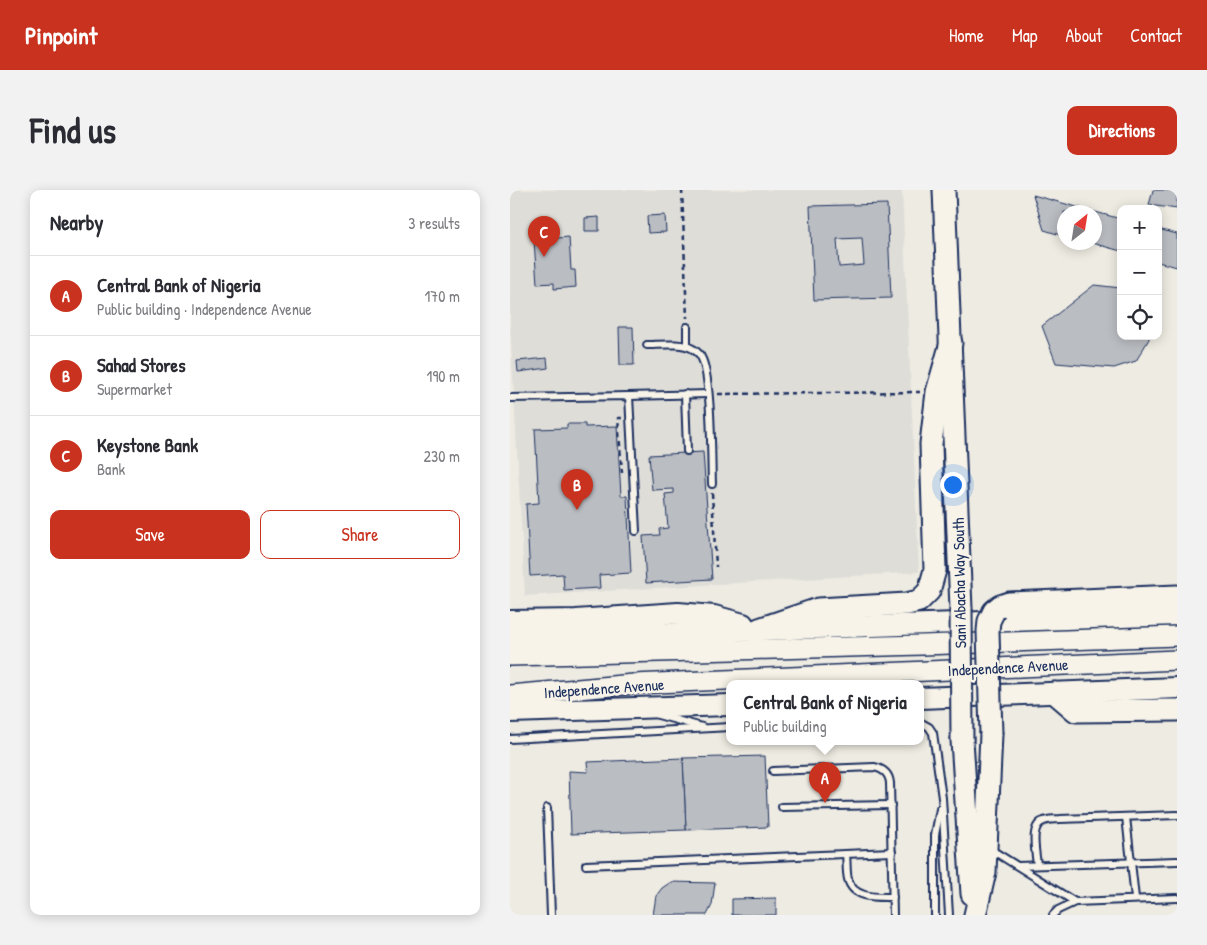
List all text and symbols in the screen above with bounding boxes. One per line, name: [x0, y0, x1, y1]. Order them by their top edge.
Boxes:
text: Pinpoint: [25, 19, 97, 51]
text: Home: [949, 23, 984, 48]
text: Map: [1012, 23, 1037, 48]
text: About: [1065, 23, 1102, 48]
text: Contact: [1130, 23, 1182, 48]
button: Directions: [1067, 106, 1177, 155]
text: Find us: [30, 107, 116, 154]
north arrow: [1057, 205, 1102, 250]
map controls: [1117, 205, 1162, 340]
button: +: [1117, 205, 1162, 250]
text: Nearby: [50, 208, 103, 237]
text: 3 results: [408, 212, 460, 234]
pin: C: [528, 216, 560, 257]
button: −: [1117, 250, 1162, 295]
text: Central Bank of Nigeria: [97, 272, 260, 298]
text: A: [62, 285, 70, 307]
text: 170 m: [425, 285, 460, 307]
button: locate: [1117, 295, 1162, 340]
text: Public building · Independence Avenue: [97, 298, 312, 320]
text: Sahad Stores: [97, 352, 185, 378]
text: B: [62, 365, 70, 387]
text: 190 m: [427, 365, 460, 387]
text: Supermarket: [97, 378, 172, 400]
text: Keystone Bank: [97, 432, 198, 458]
text: C: [62, 445, 70, 467]
text: 230 m: [424, 445, 460, 467]
text: Bank: [97, 458, 125, 480]
pin: B: [561, 469, 593, 510]
your location: [940, 472, 966, 498]
button: Save: [50, 510, 250, 559]
button: Share: [260, 510, 460, 559]
street label: Sani Abacha Way South: [947, 517, 971, 649]
street label: Independence Avenue: [947, 653, 1069, 681]
street label: Independence Avenue: [543, 673, 666, 703]
popup: [726, 680, 924, 745]
text: Central Bank of Nigeria: [743, 689, 907, 715]
text: Public building: [743, 715, 827, 737]
pin: A: [809, 762, 841, 803]

